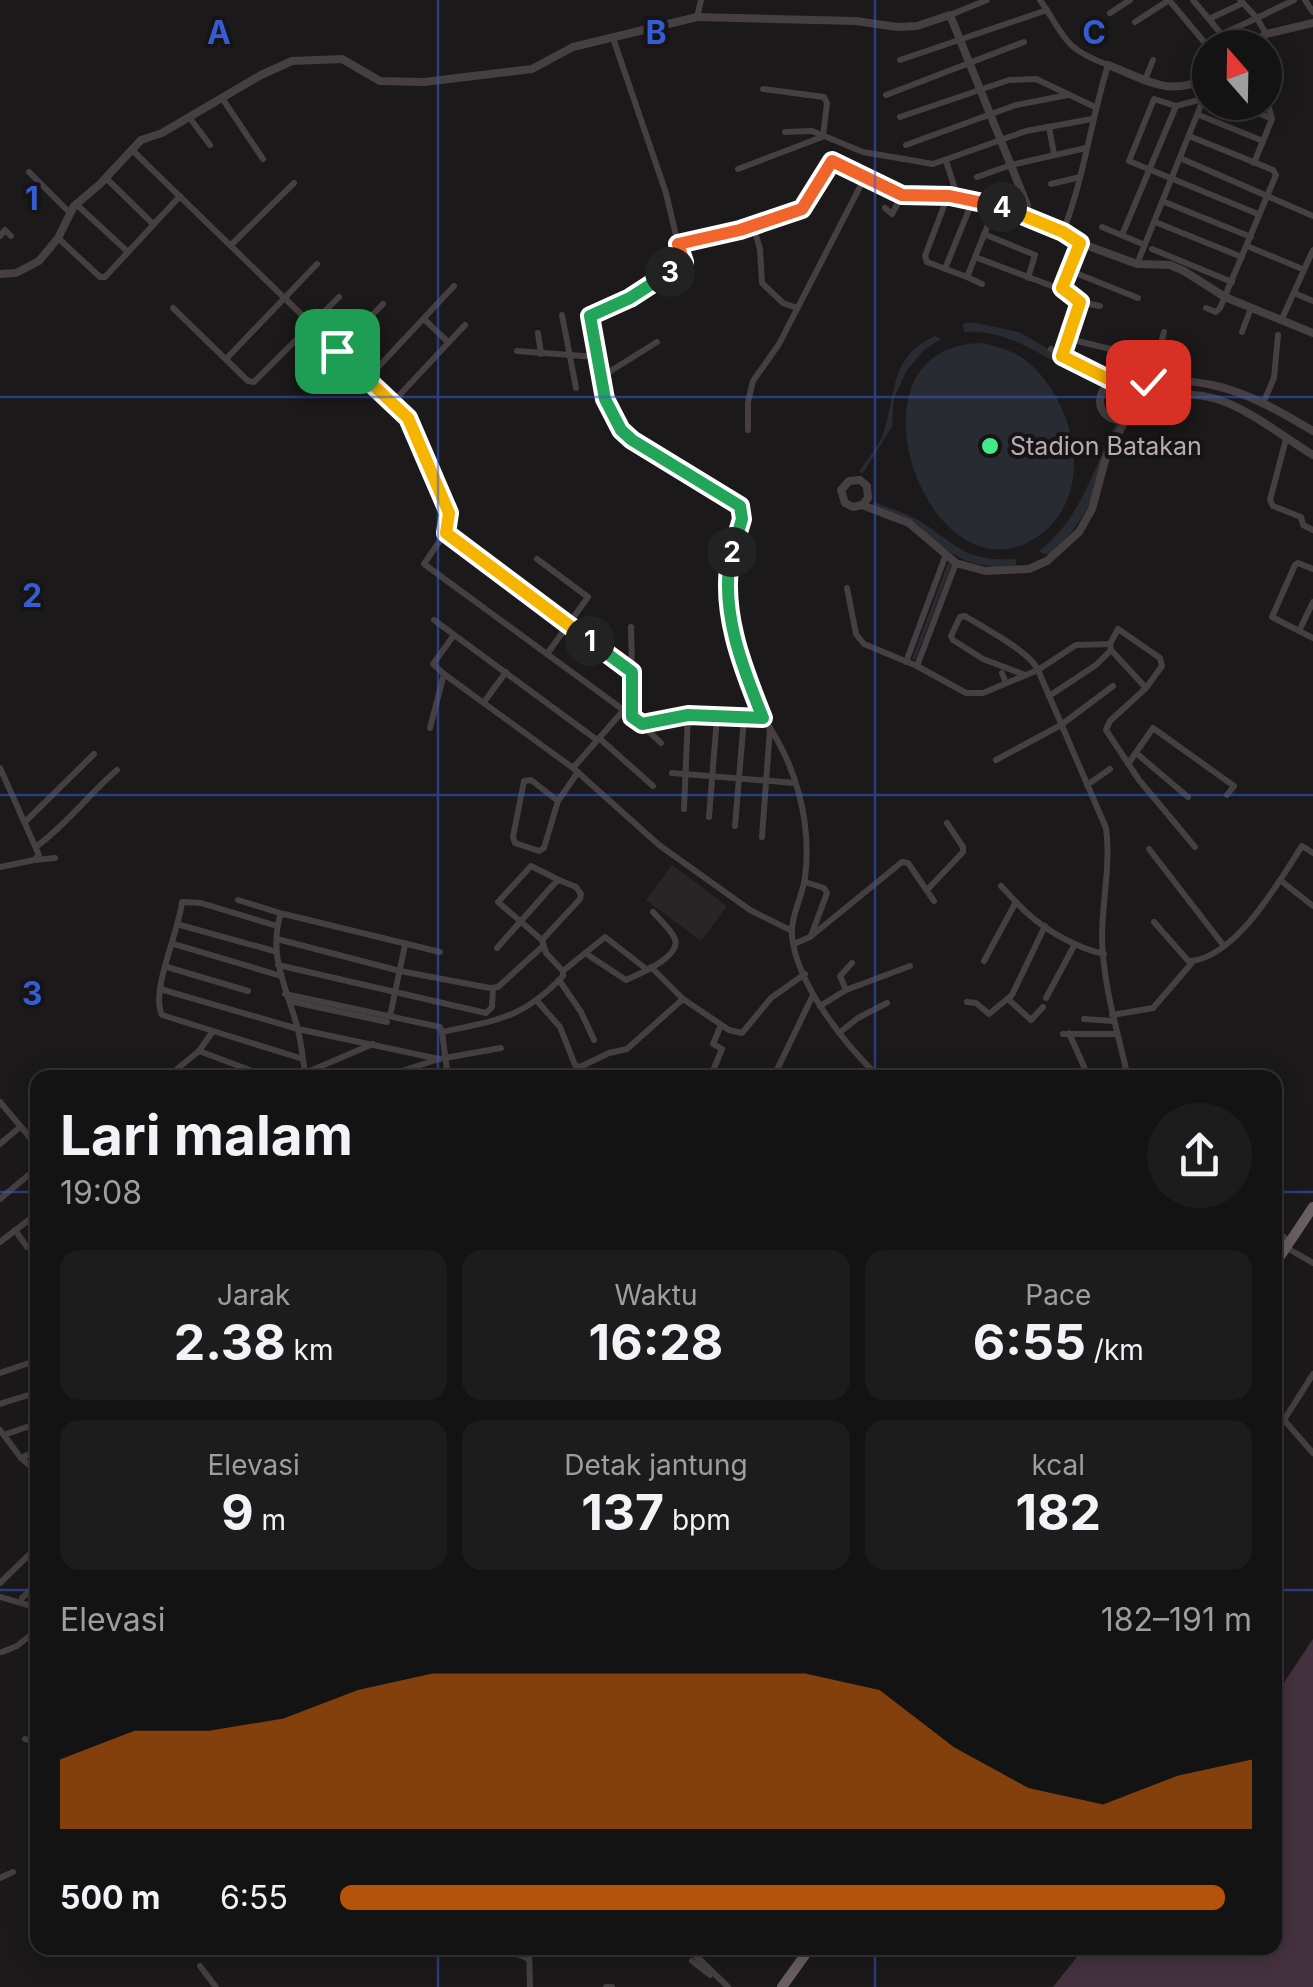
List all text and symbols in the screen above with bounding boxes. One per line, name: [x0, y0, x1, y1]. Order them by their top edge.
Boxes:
text: A: [207, 13, 231, 52]
text: B: [645, 13, 667, 52]
text: C: [1082, 13, 1106, 52]
north arrow: [1192, 30, 1282, 120]
map controls: [1192, 30, 1282, 120]
text: 1: [25, 179, 39, 218]
pin: 4: [977, 182, 1027, 232]
text: 4: [993, 190, 1011, 224]
pin: 3: [645, 247, 695, 297]
text: 3: [661, 255, 679, 289]
pin: [295, 309, 380, 394]
icon: arrive: [310, 324, 365, 379]
pin: [1106, 340, 1191, 425]
icon: check: [1121, 355, 1176, 410]
place label: Stadion Batakan: [1010, 431, 1202, 461]
marker: Stadion Batakan: [979, 435, 1001, 457]
pin: 2: [707, 527, 757, 577]
text: 2: [723, 535, 741, 569]
text: 2: [22, 576, 42, 615]
pin: 1: [565, 616, 615, 666]
text: 1: [584, 624, 596, 658]
text: 3: [22, 974, 42, 1013]
text: Lari malam: [60, 1102, 353, 1168]
button: share: [1147, 1103, 1252, 1208]
text: 19:08: [60, 1173, 142, 1212]
text: Jarak: [217, 1278, 290, 1312]
text: Waktu: [615, 1278, 697, 1312]
text: Pace: [1025, 1278, 1091, 1312]
text: 2.38: [174, 1312, 286, 1372]
text: 16:28: [589, 1312, 723, 1372]
text: 6:55: [973, 1312, 1086, 1372]
text: km: [286, 1333, 333, 1367]
text: /km: [1086, 1333, 1144, 1367]
text: Elevasi: [208, 1448, 300, 1482]
text: Detak jantung: [564, 1448, 748, 1482]
text: kcal: [1032, 1448, 1085, 1482]
text: 9: [221, 1482, 254, 1542]
text: 137: [581, 1482, 664, 1542]
text: 182: [1016, 1482, 1101, 1542]
text: m: [254, 1503, 286, 1537]
text: bpm: [664, 1503, 731, 1537]
text: Elevasi: [60, 1600, 165, 1639]
text: 182–191 m: [1101, 1600, 1252, 1639]
text: 500 m: [60, 1878, 160, 1917]
text: 6:55: [220, 1878, 288, 1917]

